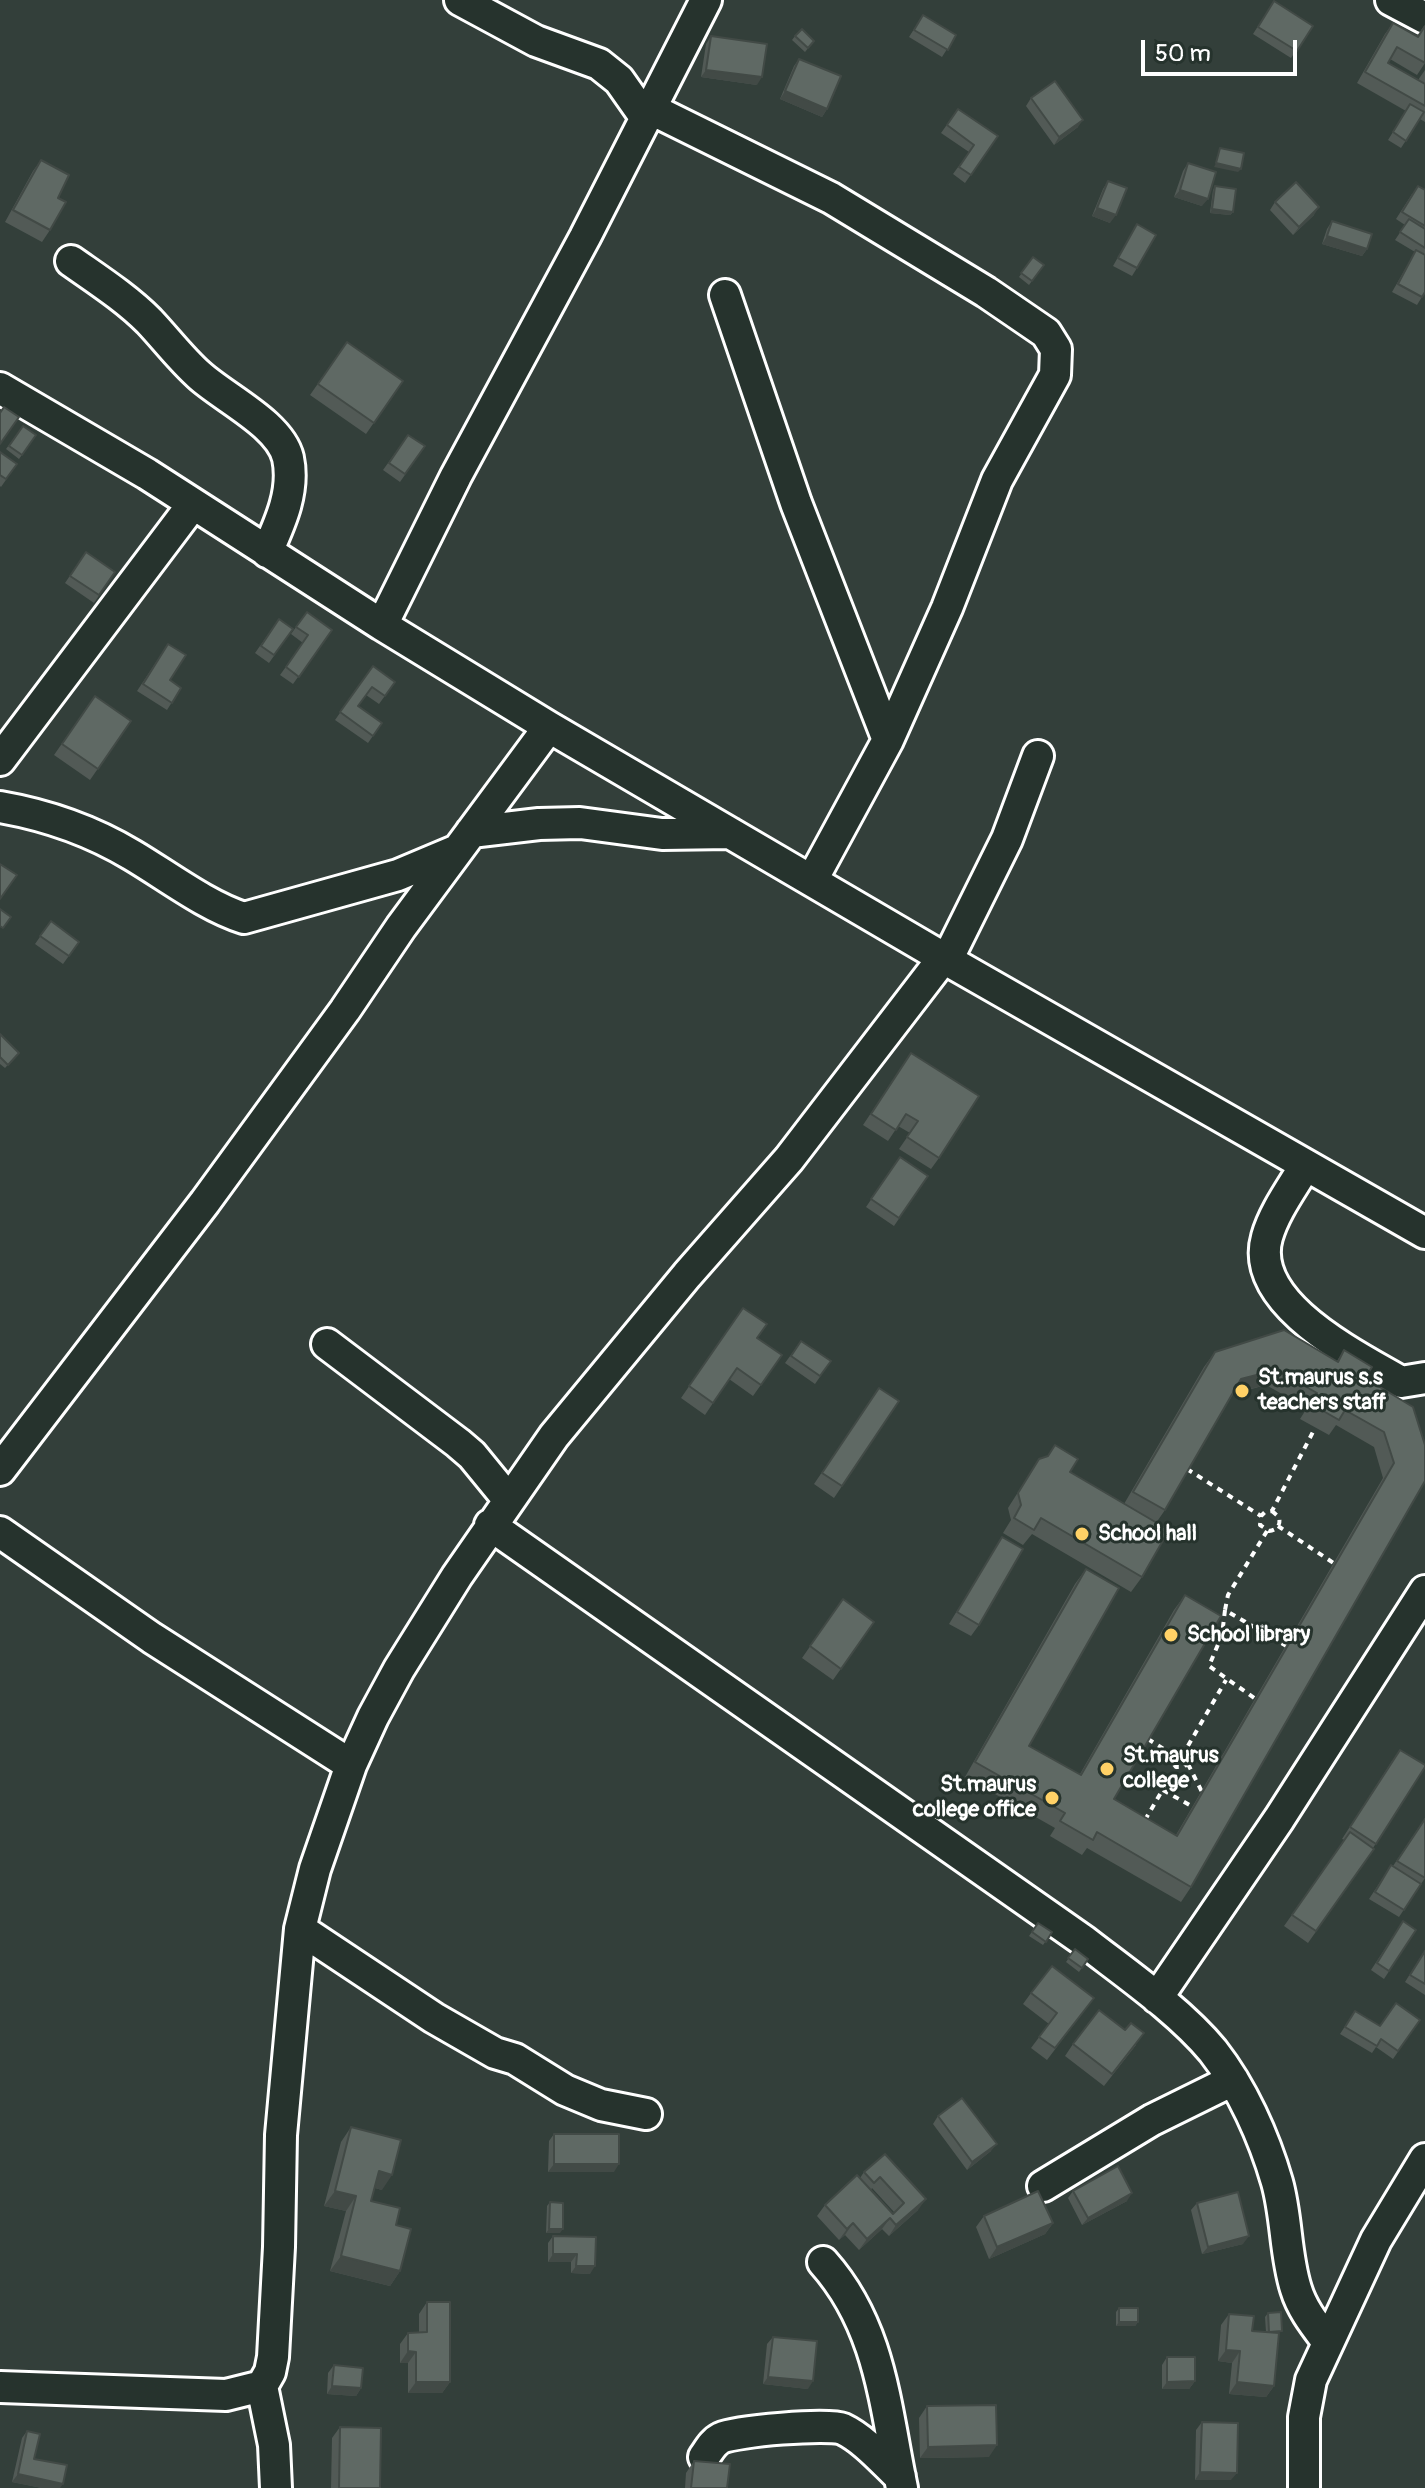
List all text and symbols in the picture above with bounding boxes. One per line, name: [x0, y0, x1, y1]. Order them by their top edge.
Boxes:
scale bar: [1145, 24, 1301, 74]
text: 50 m: [1155, 39, 1211, 68]
place label: St.maurus s.s teachers staff: [1258, 1365, 1386, 1416]
marker: St.maurus s.s teachers staff: [1233, 1382, 1251, 1400]
place label: School hall: [1098, 1521, 1197, 1547]
marker: School hall: [1073, 1525, 1091, 1543]
place label: School library: [1187, 1622, 1310, 1648]
marker: School library: [1162, 1626, 1180, 1644]
place label: St.maurus college: [1123, 1743, 1219, 1794]
marker: St.maurus college: [1098, 1760, 1116, 1778]
place label: St.maurus college office: [913, 1772, 1036, 1824]
marker: St.maurus college office: [1043, 1789, 1061, 1807]

